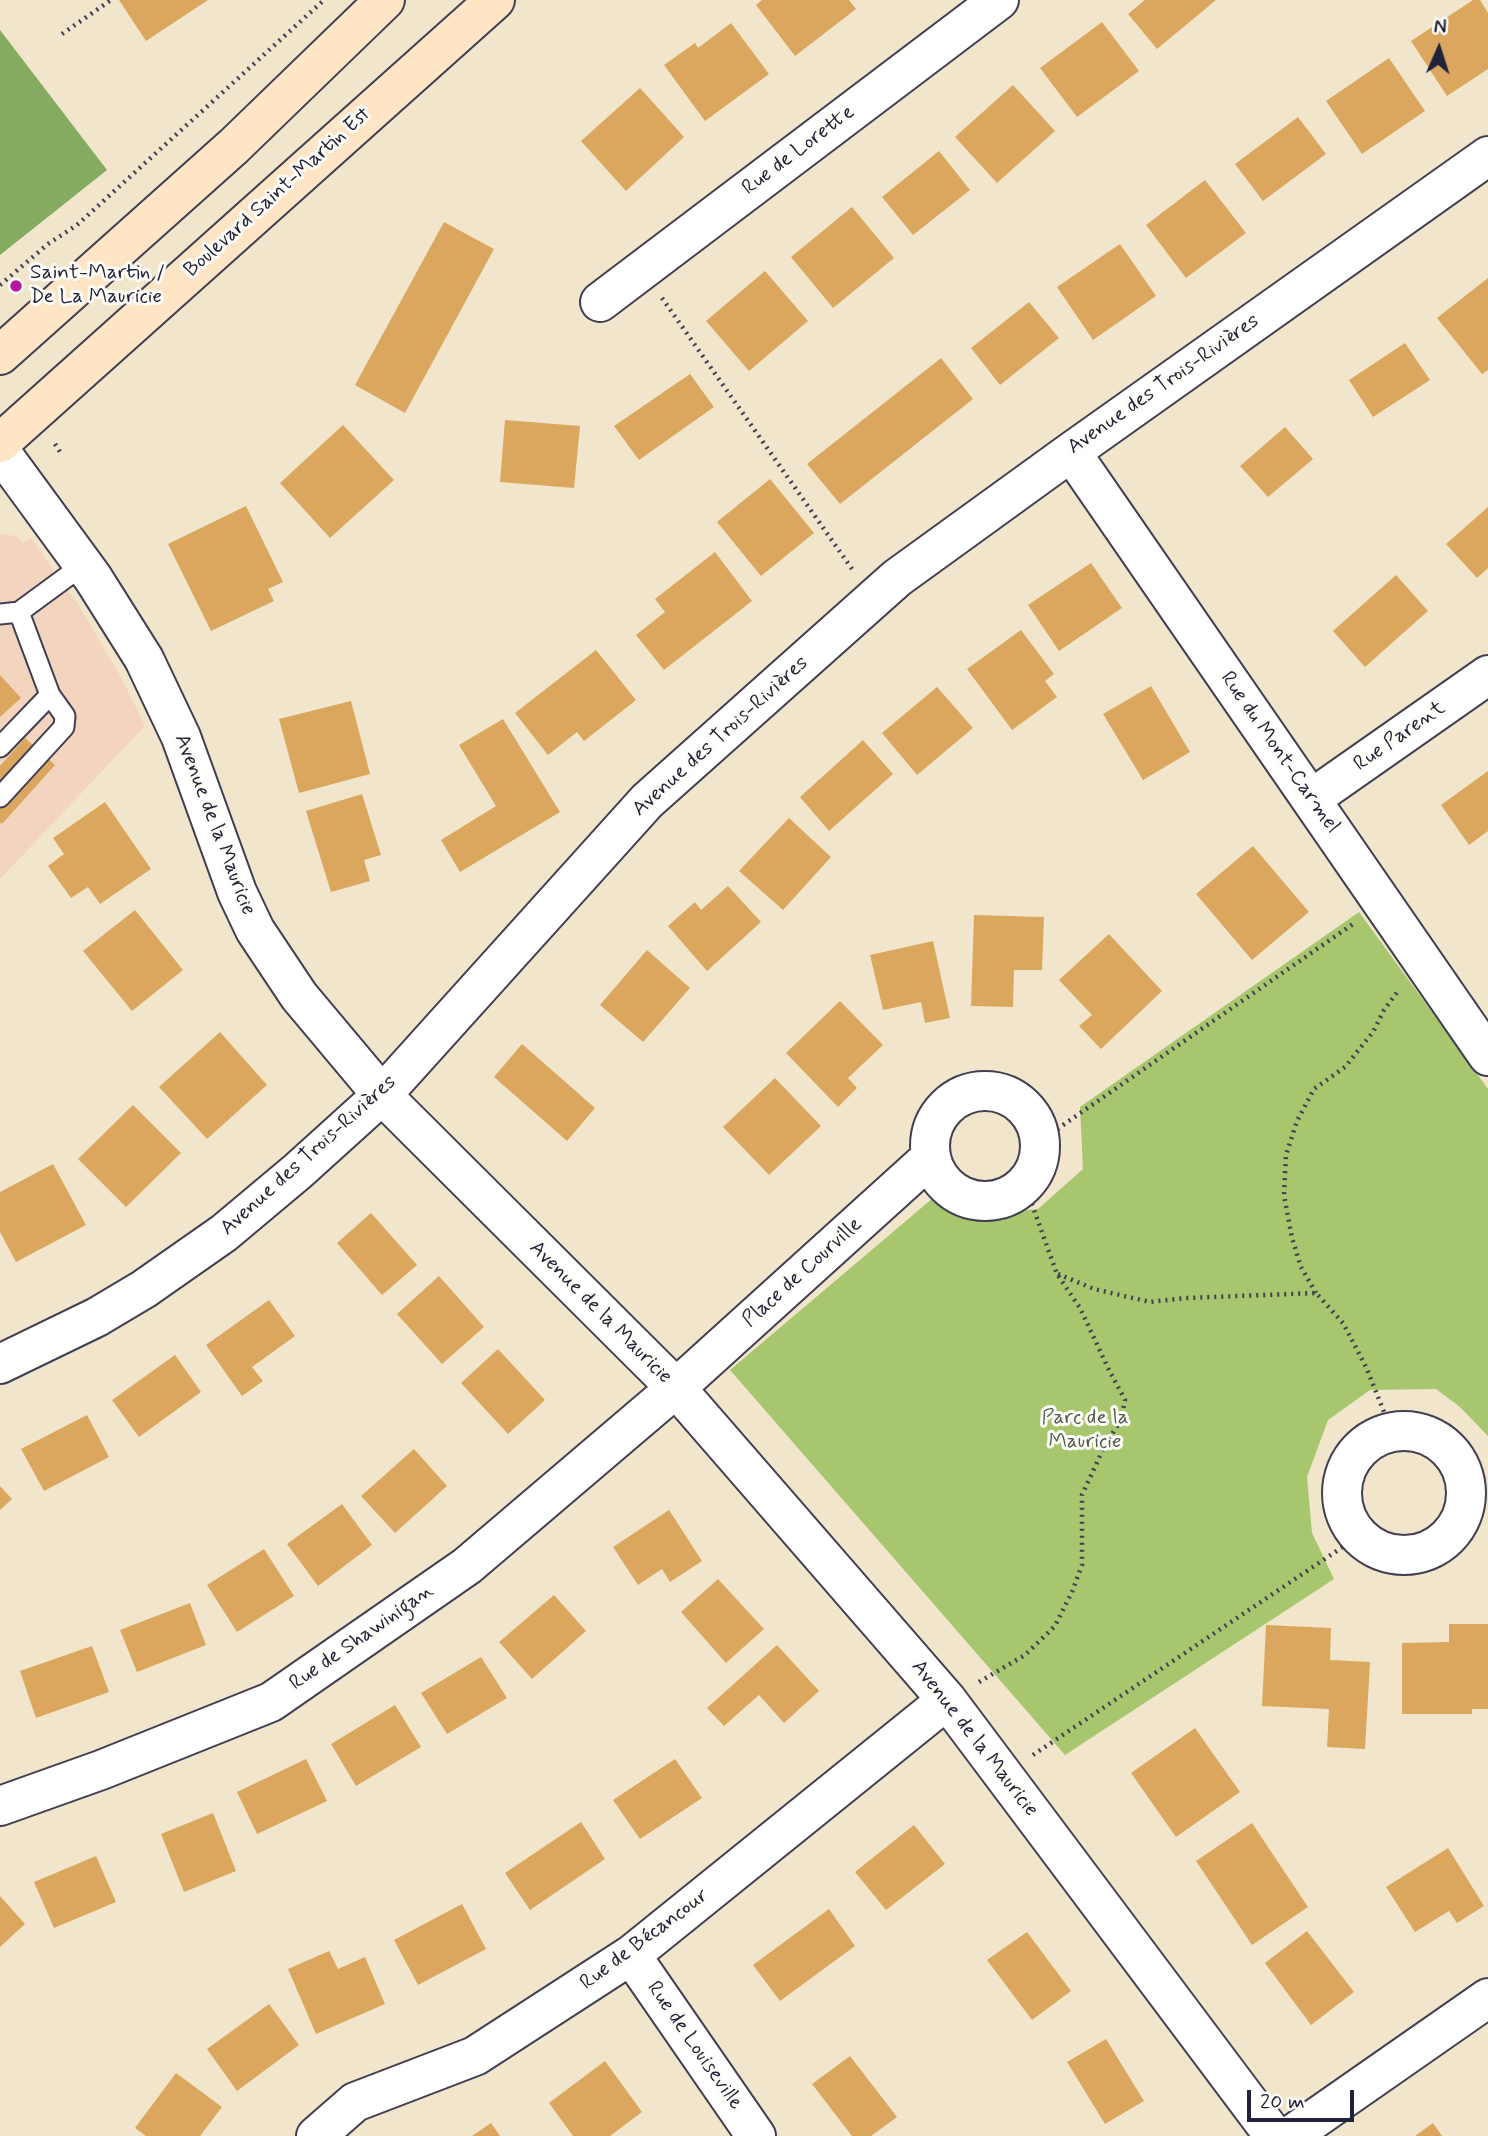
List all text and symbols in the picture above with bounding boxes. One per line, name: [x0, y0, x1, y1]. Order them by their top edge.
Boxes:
north arrow: [1404, 14, 1474, 84]
text: N: [1433, 15, 1447, 40]
street label: Rue de Lorette: [738, 100, 860, 202]
street label: Boulevard Saint-Martin Est: [180, 103, 376, 283]
place label: Saint-Martin / De La Mauricie: [30, 261, 165, 311]
marker: Saint-Martin / De La Mauricie: [8, 278, 24, 294]
street label: Avenue des Trois-Rivières: [1063, 309, 1265, 461]
street label: Avenue des Trois-Rivières: [628, 651, 814, 823]
street label: Rue du Mont-Carmel: [1214, 667, 1344, 839]
street label: Rue Parent: [1349, 696, 1451, 778]
street label: Avenue de la Mauricie: [168, 731, 260, 919]
street label: Avenue des Trois-Rivières: [216, 1070, 402, 1242]
street label: Place de Courville: [738, 1213, 868, 1333]
street label: Avenue de la Mauricie: [523, 1236, 677, 1390]
park label: Parc de la Mauricie: [1042, 1406, 1128, 1456]
street label: Rue de Shawinigan: [285, 1579, 439, 1697]
street label: Avenue de la Mauricie: [905, 1656, 1043, 1822]
street label: Rue de Bécancour: [576, 1884, 714, 1996]
street label: Rue de Louiseville: [640, 1977, 748, 2115]
scale bar: [1250, 2076, 1357, 2120]
text: 20 m: [1260, 2088, 1305, 2116]

